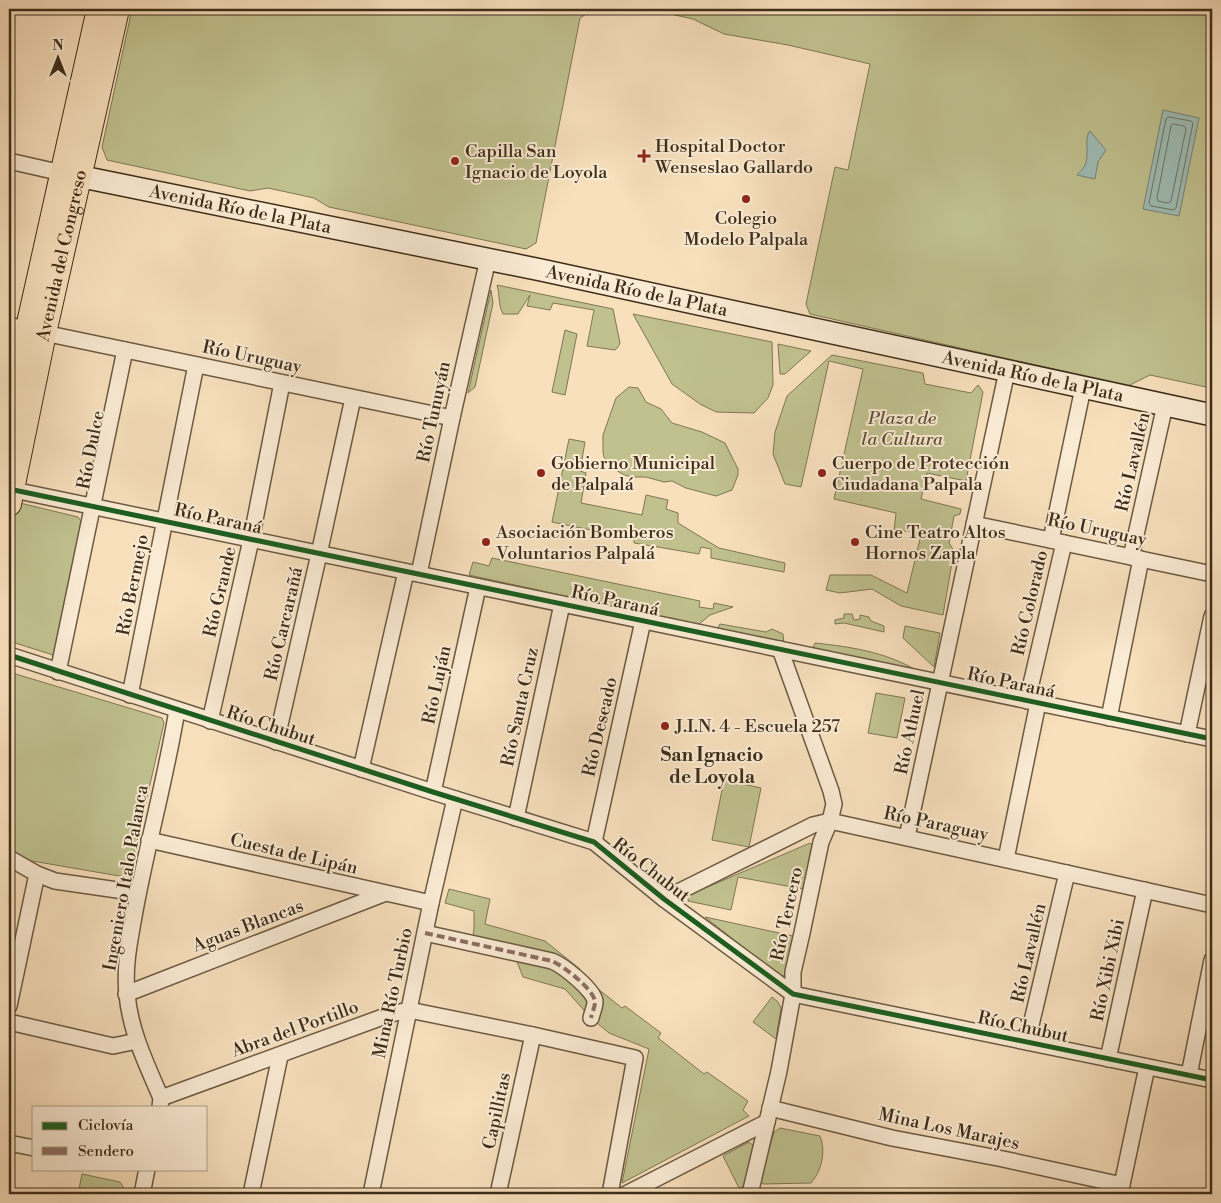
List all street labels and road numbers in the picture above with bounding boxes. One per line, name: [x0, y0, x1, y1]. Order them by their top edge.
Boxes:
street label: Avenida del Congreso: [31, 168, 92, 344]
street label: Avenida Río de la Plata: [146, 179, 334, 239]
street label: Avenida Río de la Plata: [543, 260, 731, 322]
street label: Río Uruguay: [200, 335, 304, 379]
street label: Avenida Río de la Plata: [939, 345, 1127, 407]
street label: Río Tunuyán: [412, 359, 456, 465]
street label: Río Dulce: [72, 409, 110, 491]
street label: Río Lavallén: [1110, 410, 1156, 514]
street label: Río Paraná: [172, 498, 265, 540]
street label: Río Uruguay: [1045, 508, 1149, 552]
street label: Río Bermejo: [112, 532, 154, 638]
street label: Río Grande: [198, 544, 242, 640]
street label: Río Colorado: [1007, 548, 1053, 658]
street label: Río Carcarañá: [260, 564, 308, 683]
street label: Río Paraná: [569, 580, 662, 622]
street label: Río Luján: [417, 643, 457, 727]
street label: Río Santa Cruz: [496, 645, 544, 769]
street label: Río Paraná: [965, 662, 1058, 704]
street label: Río Deseado: [577, 675, 623, 779]
street label: Río Athuel: [890, 687, 930, 777]
street label: Río Chubut: [223, 701, 319, 751]
street label: Ingeniero Italo Palanca: [98, 782, 154, 973]
street label: Río Paraguay: [881, 802, 991, 846]
street label: Cuesta de Lipán: [228, 828, 360, 880]
street label: Río Chubut: [607, 832, 695, 908]
street label: Río Tercero: [766, 865, 808, 963]
street label: Aguas Blancas: [188, 894, 307, 958]
street label: Río Lavallén: [1006, 901, 1052, 1005]
street label: Río Xibi Xibi: [1086, 916, 1130, 1023]
street label: Mina Río Turbio: [368, 926, 418, 1060]
street label: Abra del Portillo: [227, 995, 362, 1063]
street label: Río Chubut: [975, 1006, 1071, 1048]
street label: Capillitas: [478, 1070, 516, 1151]
street label: Mina Los Marajes: [876, 1103, 1022, 1155]

